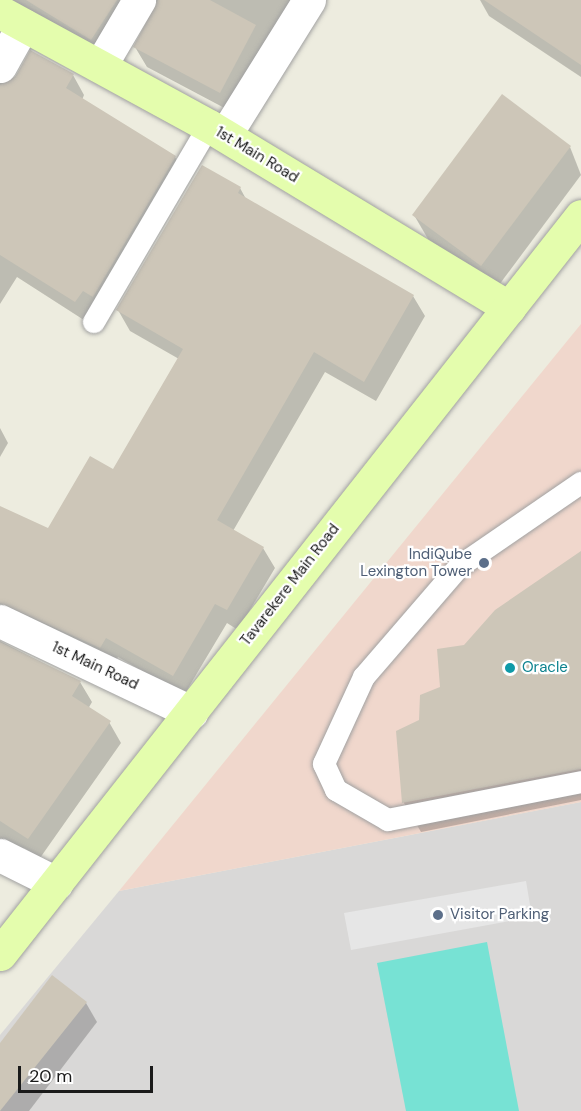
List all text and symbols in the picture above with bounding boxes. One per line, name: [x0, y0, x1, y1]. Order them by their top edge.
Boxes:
street label: 1st Main Road: [212, 123, 302, 187]
street label: Tavarekere Main Road: [237, 520, 343, 650]
place label: IndiQube Lexington Tower: [360, 545, 472, 580]
marker: IndiQube Lexington Tower: [477, 556, 491, 570]
street label: 1st Main Road: [49, 638, 141, 694]
place label: Oracle: [522, 659, 568, 677]
marker: Oracle: [503, 661, 517, 675]
place label: Visitor Parking: [450, 906, 549, 924]
marker: Visitor Parking: [431, 908, 445, 922]
scale bar: [21, 1054, 156, 1092]
text: 20 m: [29, 1064, 72, 1088]

